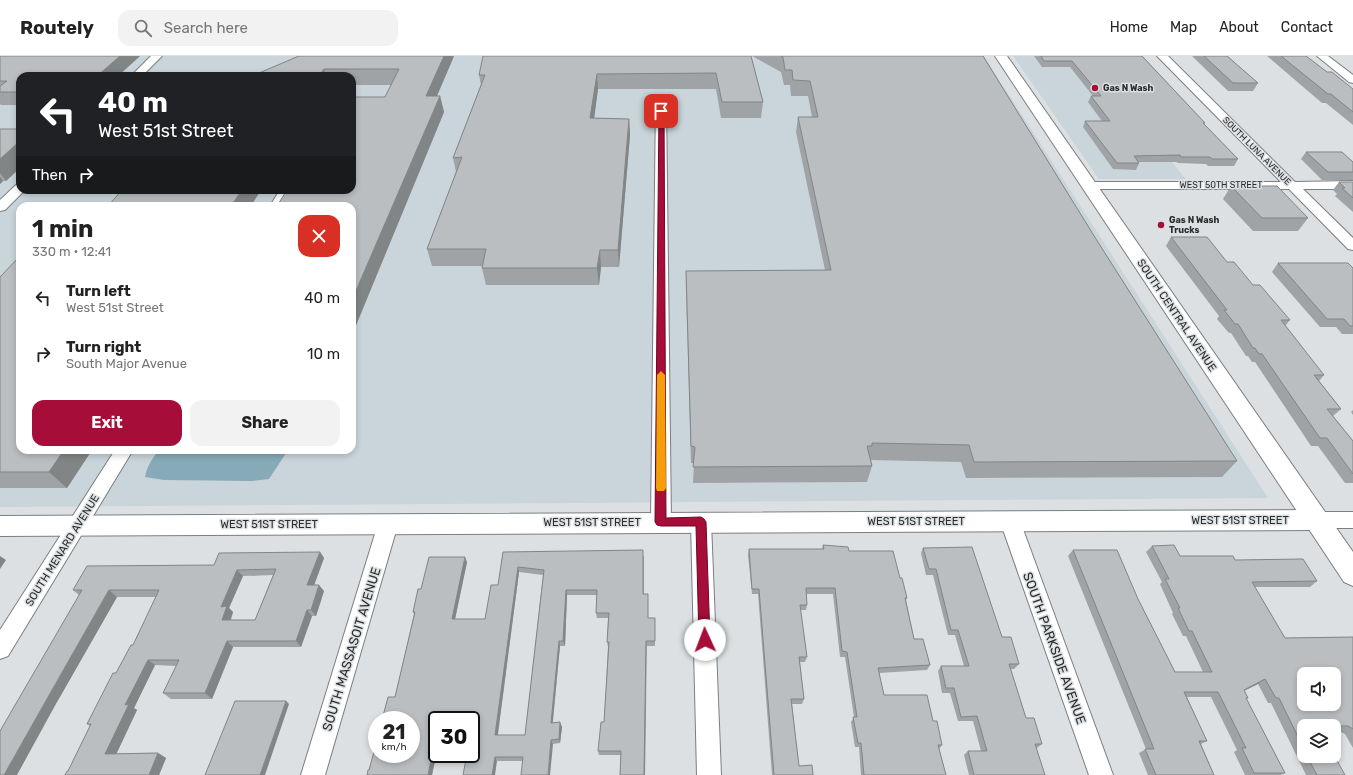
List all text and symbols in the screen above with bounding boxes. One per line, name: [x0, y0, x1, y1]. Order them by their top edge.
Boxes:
search box: [118, 10, 398, 46]
text: Routely: [20, 16, 94, 39]
icon: search: [132, 17, 154, 39]
text: Search here: [164, 19, 248, 37]
text: Home: [1110, 19, 1148, 36]
text: Map: [1170, 19, 1197, 36]
text: About: [1219, 19, 1259, 36]
text: Contact: [1281, 19, 1333, 36]
marker: Gas N Wash: [1090, 83, 1100, 93]
place label: Gas N Wash: [1103, 83, 1154, 93]
text: 40 m: [98, 86, 168, 119]
icon: left: [32, 88, 84, 140]
pin: [644, 94, 678, 128]
icon: arrive: [650, 100, 672, 122]
street label: SOUTH LUNA AVENUE: [1221, 115, 1293, 187]
text: West 51st Street: [98, 120, 234, 142]
icon: right: [75, 164, 97, 186]
text: Then: [32, 166, 67, 184]
street label: WEST 50TH STREET: [1180, 180, 1262, 190]
text: 1 min: [32, 215, 93, 243]
button: close: [298, 215, 340, 257]
place label: Gas N Wash Trucks: [1169, 215, 1220, 235]
marker: Gas N Wash Trucks: [1156, 220, 1166, 230]
text: 330 m · 12:41: [32, 244, 111, 259]
street label: SOUTH CENTRAL AVENUE: [1134, 257, 1219, 374]
text: Turn left: [66, 282, 131, 300]
icon: left: [32, 287, 54, 309]
text: 40 m: [304, 289, 340, 307]
text: West 51st Street: [66, 300, 164, 315]
text: Turn right: [66, 338, 141, 356]
icon: right: [32, 343, 54, 365]
text: 10 m: [307, 345, 340, 363]
text: South Major Avenue: [66, 356, 187, 371]
button: Exit: [32, 400, 182, 446]
button: Share: [190, 400, 340, 446]
street label: SOUTH MENARD AVENUE: [23, 492, 102, 609]
street label: WEST 51ST STREET: [1191, 514, 1289, 527]
street label: WEST 51ST STREET: [867, 515, 965, 528]
street label: WEST 51ST STREET: [543, 516, 641, 529]
street label: WEST 51ST STREET: [220, 518, 318, 531]
street label: SOUTH MASSASOIT AVENUE: [319, 565, 384, 733]
street label: SOUTH PARKSIDE AVENUE: [1020, 570, 1089, 726]
position arrow: [684, 619, 726, 661]
map controls: [1297, 667, 1341, 763]
button: sound: [1297, 667, 1341, 711]
speed limit sign: 30: [428, 711, 480, 763]
button: layers: [1297, 719, 1341, 763]
text: 21: [383, 720, 405, 744]
text: km/h: [382, 741, 406, 753]

